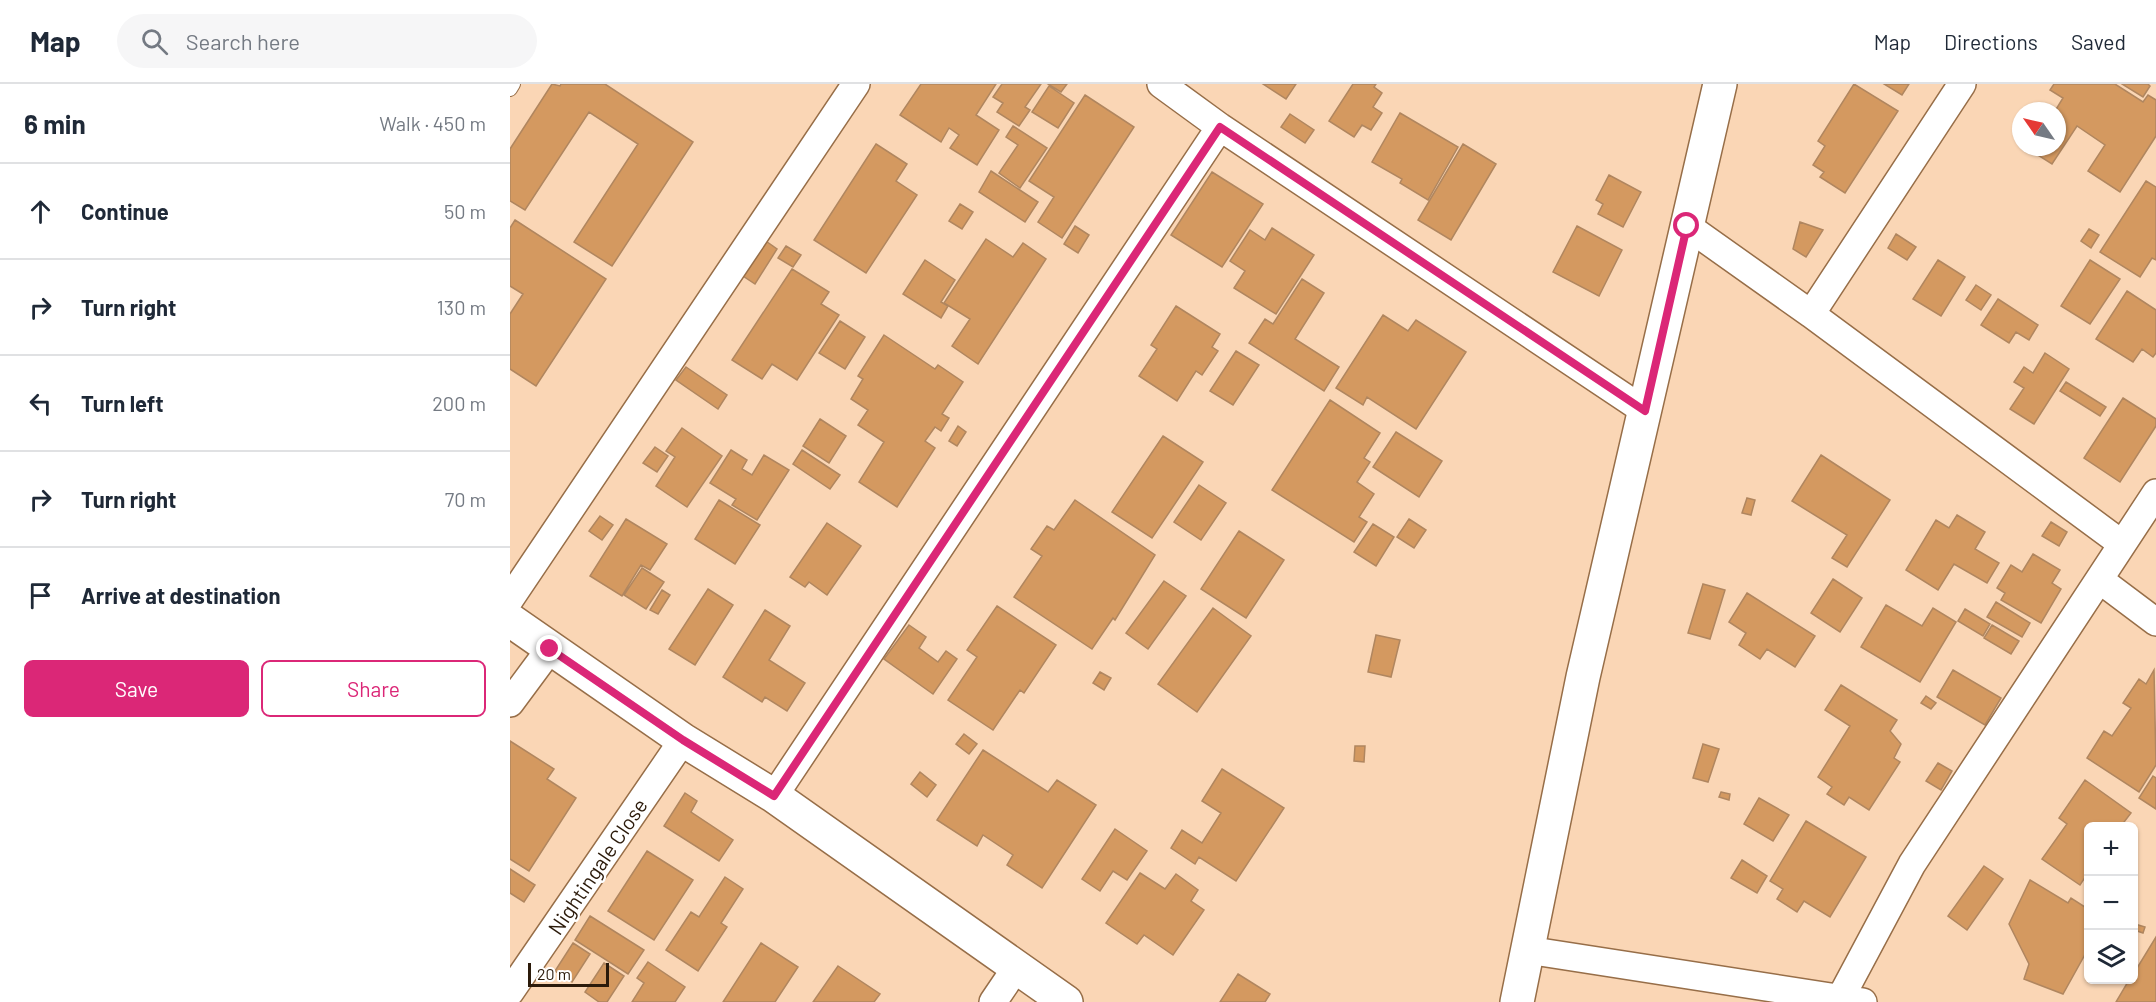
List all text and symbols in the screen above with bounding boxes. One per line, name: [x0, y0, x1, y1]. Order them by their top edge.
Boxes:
search box: [117, 14, 537, 68]
text: Map: [30, 24, 81, 58]
icon: search: [138, 25, 171, 58]
text: Search here: [186, 28, 300, 54]
text: Map: [1874, 29, 1911, 54]
text: Directions: [1944, 29, 2038, 54]
text: Saved: [2071, 29, 2126, 54]
north arrow: [2012, 102, 2066, 156]
text: 6 min: [24, 108, 86, 139]
text: Walk · 450 m: [379, 111, 486, 135]
icon: ahead: [24, 195, 57, 228]
text: Continue: [81, 198, 169, 224]
text: 50 m: [444, 199, 486, 223]
route start: [1673, 212, 1699, 238]
icon: right: [24, 291, 57, 324]
text: Turn right: [81, 294, 176, 320]
text: 130 m: [437, 295, 486, 319]
icon: left: [24, 387, 57, 420]
text: Turn left: [81, 390, 164, 416]
text: 200 m: [432, 391, 486, 415]
icon: right: [24, 483, 57, 516]
text: Turn right: [81, 486, 176, 512]
text: 70 m: [445, 487, 486, 511]
icon: arrive: [24, 579, 57, 612]
text: Arrive at destination: [81, 582, 280, 608]
route end: [536, 635, 562, 661]
button: Save: [24, 660, 249, 717]
button: Share: [261, 660, 486, 717]
street label: Nightingale Close: [542, 793, 652, 939]
map controls: [2084, 822, 2138, 984]
button: +: [2084, 822, 2138, 876]
button: −: [2084, 876, 2138, 930]
button: layers: [2084, 930, 2138, 984]
scale bar: [528, 960, 609, 988]
text: 20 m: [537, 964, 571, 983]

